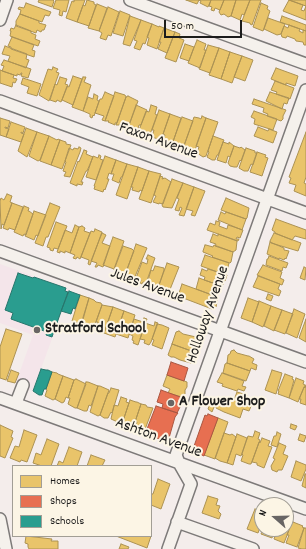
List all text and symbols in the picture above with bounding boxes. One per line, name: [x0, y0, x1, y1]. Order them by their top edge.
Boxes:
scale bar: [166, 12, 244, 38]
text: 50 m: [171, 18, 194, 35]
street label: Faxon Avenue: [116, 119, 200, 165]
street label: Holloway Avenue: [183, 264, 235, 366]
street label: Jules Avenue: [107, 265, 187, 309]
place label: Stratford School: [45, 320, 146, 340]
marker: Stratford School: [32, 325, 42, 335]
place label: A Flower Shop: [179, 393, 265, 413]
marker: A Flower Shop: [166, 398, 176, 408]
street label: Ashton Avenue: [112, 414, 204, 464]
legend: [12, 465, 152, 537]
text: Homes: [50, 473, 80, 490]
text: Shops: [50, 493, 77, 510]
north arrow: [254, 497, 294, 537]
text: N: [255, 508, 272, 519]
text: Schools: [50, 513, 84, 530]

